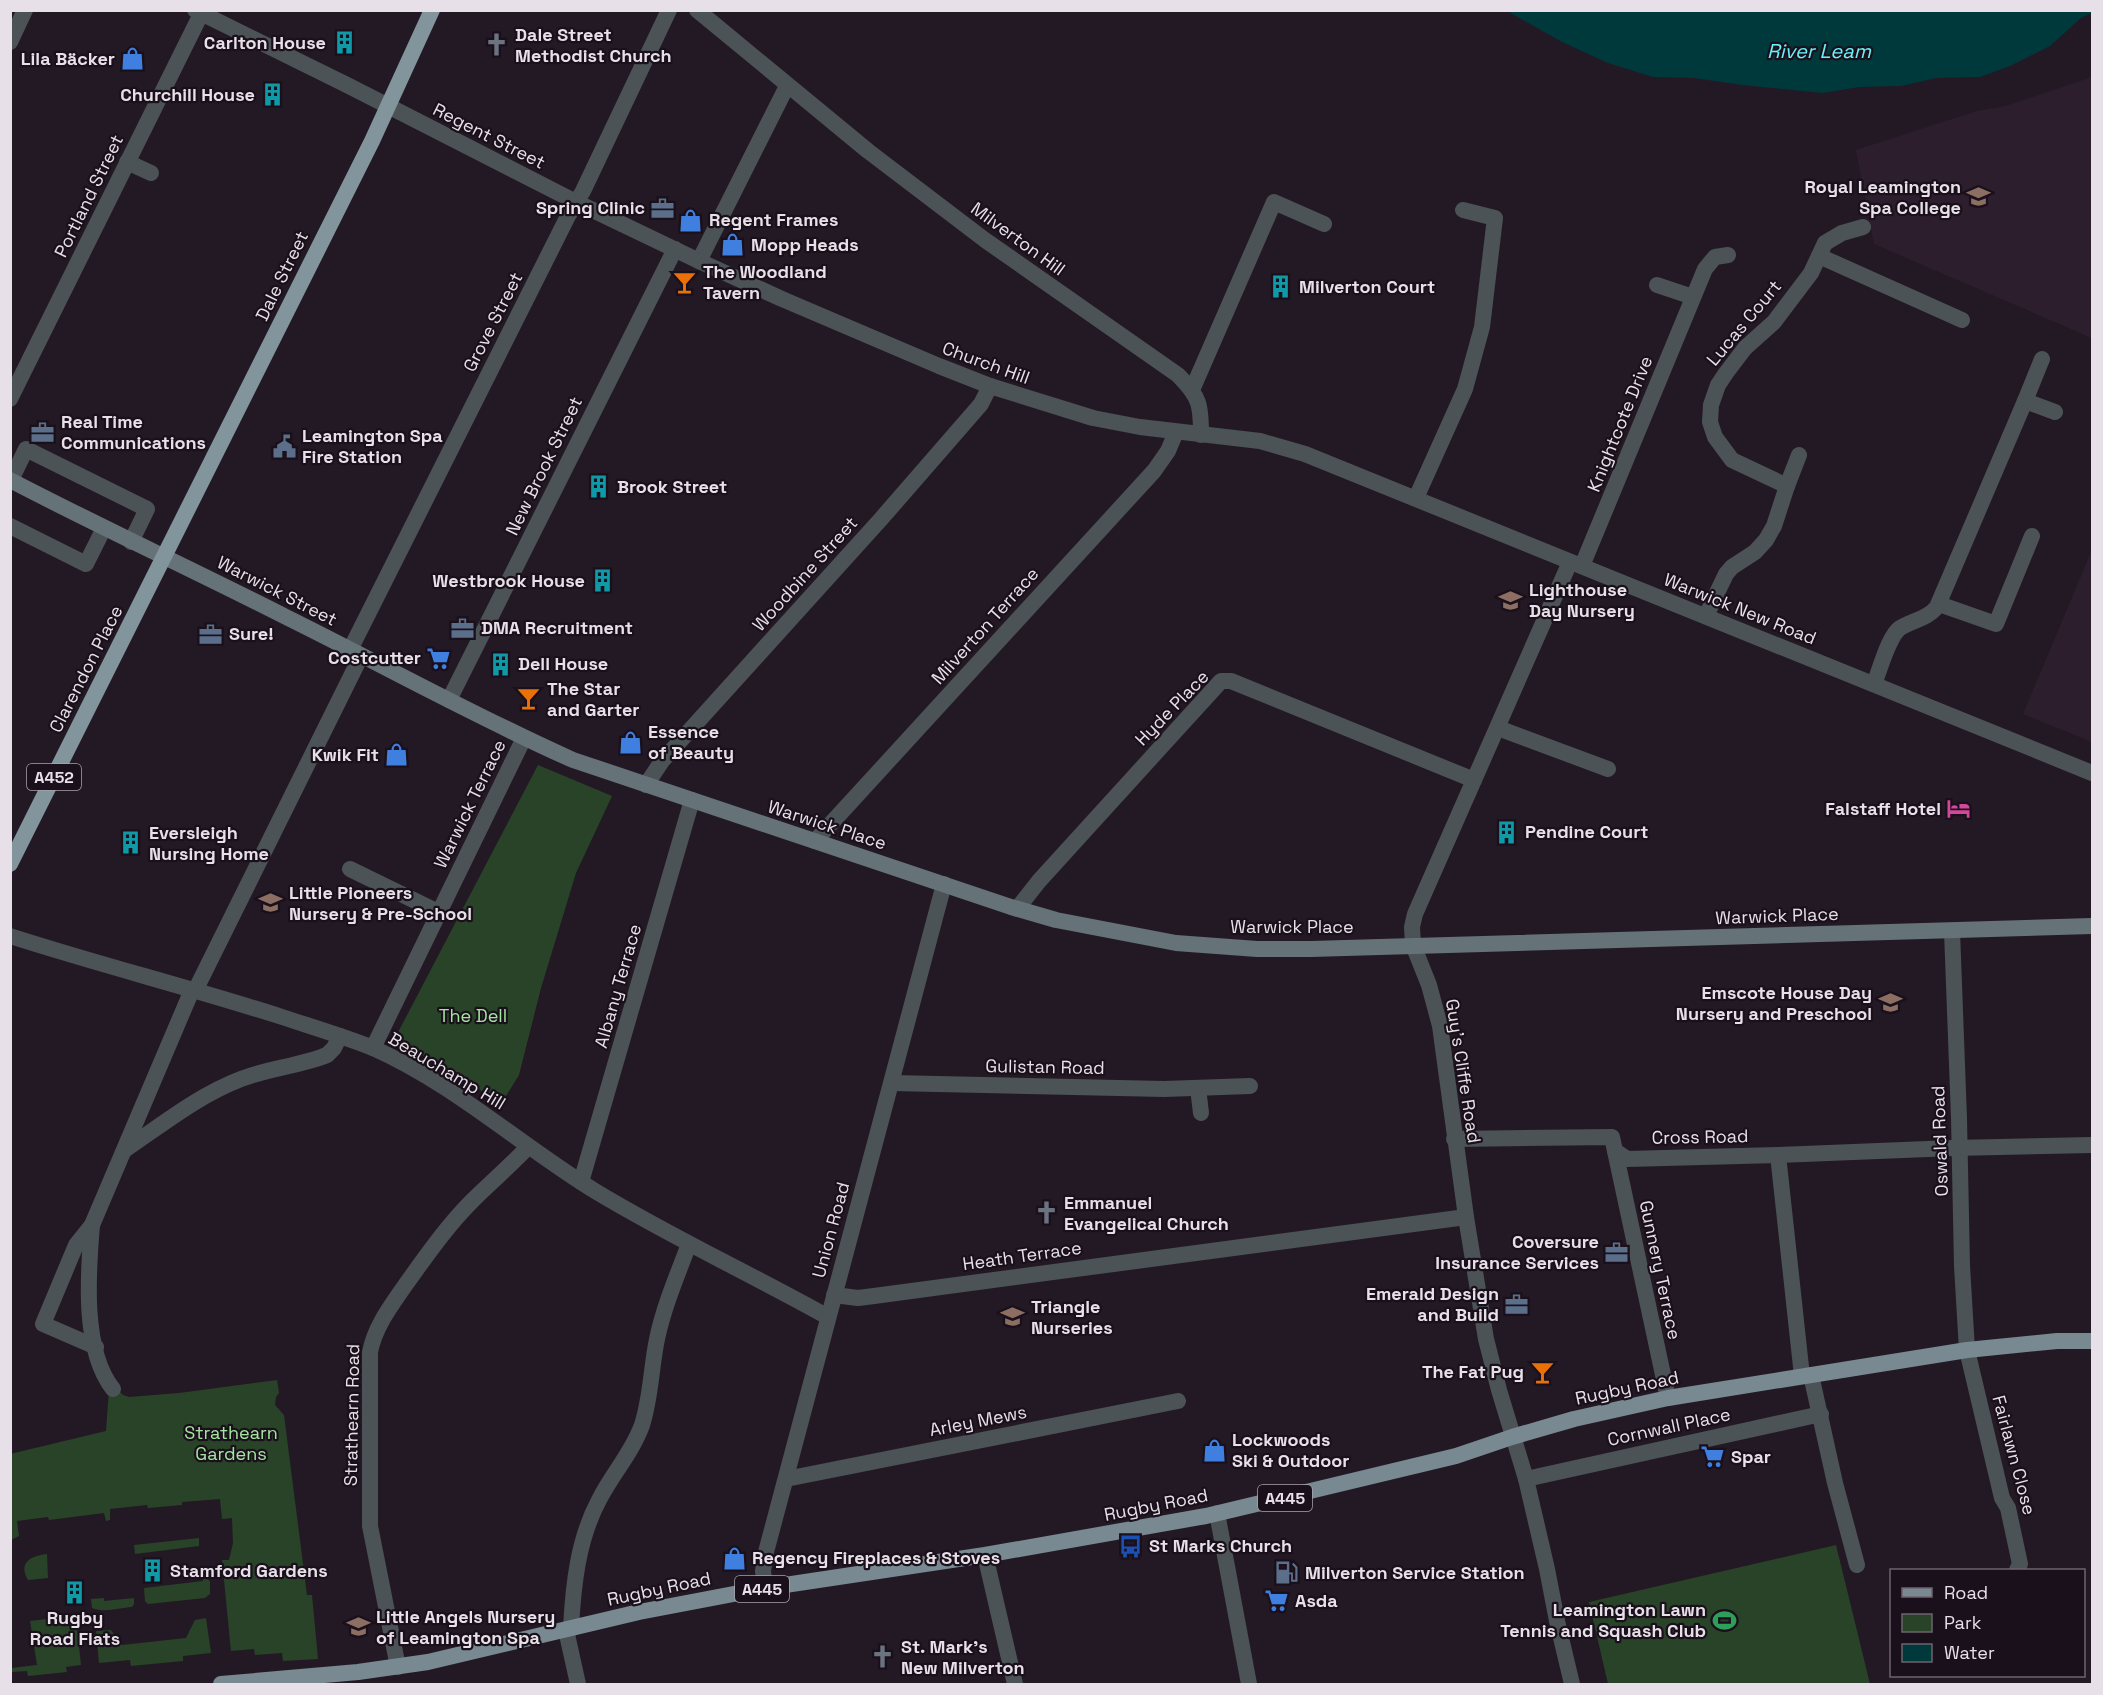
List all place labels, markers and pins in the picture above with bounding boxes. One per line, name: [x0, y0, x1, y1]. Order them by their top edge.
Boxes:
place label: Dale Street Methodist Church: [515, 23, 672, 67]
building icon: Carlton House: [331, 30, 357, 56]
place label: Carlton House: [204, 31, 326, 54]
church icon: Dale Street Methodist Church: [484, 32, 510, 58]
shop icon: Lila Bäcker: [120, 46, 146, 72]
place label: Lila Bäcker: [21, 47, 115, 70]
building icon: Churchill House: [260, 82, 286, 108]
place label: Churchill House: [120, 83, 255, 106]
place label: Royal Leamington Spa College: [1804, 175, 1961, 219]
school or university icon: Royal Leamington Spa College: [1966, 184, 1992, 210]
office icon: Spring Clinic: [650, 195, 676, 221]
place label: Spring Clinic: [536, 196, 645, 219]
shop icon: Regent Frames: [678, 207, 704, 233]
place label: Regent Frames: [709, 208, 838, 231]
shop icon: Mopp Heads: [720, 232, 746, 258]
place label: Mopp Heads: [751, 233, 859, 256]
place label: The Woodland Tavern: [703, 260, 827, 304]
bar icon: The Woodland Tavern: [672, 269, 698, 295]
building icon: Milverton Court: [1268, 274, 1294, 300]
place label: Milverton Court: [1299, 275, 1435, 298]
place label: Real Time Communications: [61, 410, 206, 454]
office icon: Real Time Communications: [30, 419, 56, 445]
place label: Leamington Spa Fire Station: [302, 424, 443, 468]
public building icon: Leamington Spa Fire Station: [271, 433, 297, 459]
building icon: Brook Street: [586, 474, 612, 500]
place label: Brook Street: [617, 475, 727, 498]
building icon: Westbrook House: [590, 568, 616, 594]
place label: Westbrook House: [432, 569, 585, 592]
place label: Lighthouse Day Nursery: [1529, 578, 1635, 622]
school or university icon: Lighthouse Day Nursery: [1498, 587, 1524, 613]
office icon: DMA Recruitment: [450, 615, 476, 641]
place label: DMA Recruitment: [481, 616, 633, 639]
office icon: Sure!: [198, 621, 224, 647]
place label: Sure!: [229, 622, 274, 645]
supermarket icon: Costcutter: [426, 645, 452, 671]
place label: Costcutter: [328, 646, 421, 669]
building icon: Dell House: [487, 651, 513, 677]
place label: Dell House: [518, 652, 608, 675]
place label: The Star and Garter: [547, 677, 639, 721]
bar icon: The Star and Garter: [516, 686, 542, 712]
place label: Essence of Beauty: [648, 720, 734, 764]
shop icon: Essence of Beauty: [617, 729, 643, 755]
shop icon: Kwik Fit: [384, 742, 410, 768]
place label: Kwik Fit: [312, 743, 379, 766]
hotel icon: Falstaff Hotel: [1946, 796, 1972, 822]
place label: Falstaff Hotel: [1825, 797, 1941, 820]
building icon: Pendine Court: [1494, 819, 1520, 845]
place label: Pendine Court: [1525, 820, 1648, 843]
place label: Eversleigh Nursing Home: [149, 821, 269, 865]
building icon: Eversleigh Nursing Home: [118, 830, 144, 856]
place label: Little Pioneers Nursery & Pre-School: [289, 881, 472, 925]
school or university icon: Little Pioneers Nursery & Pre-School: [258, 890, 284, 916]
place label: Emscote House Day Nursery and Preschool: [1676, 981, 1872, 1025]
school or university icon: Emscote House Day Nursery and Preschool: [1877, 990, 1903, 1016]
place label: Emmanuel Evangelical Church: [1064, 1191, 1229, 1235]
church icon: Emmanuel Evangelical Church: [1033, 1200, 1059, 1226]
place label: Coversure Insurance Services: [1435, 1230, 1599, 1274]
office icon: Coversure Insurance Services: [1604, 1239, 1630, 1265]
place label: Emerald Design and Build: [1366, 1282, 1499, 1326]
office icon: Emerald Design and Build: [1504, 1291, 1530, 1317]
place label: Triangle Nurseries: [1031, 1295, 1113, 1339]
school or university icon: Triangle Nurseries: [1000, 1304, 1026, 1330]
bar icon: The Fat Pug: [1529, 1359, 1555, 1385]
place label: The Fat Pug: [1422, 1360, 1524, 1383]
place label: Lockwoods Ski & Outdoor: [1232, 1428, 1349, 1472]
shop icon: Lockwoods Ski & Outdoor: [1201, 1437, 1227, 1463]
supermarket icon: Spar: [1700, 1444, 1726, 1470]
place label: Spar: [1731, 1445, 1771, 1468]
bus stop icon: St Marks Church: [1118, 1533, 1144, 1559]
place label: St Marks Church: [1149, 1534, 1292, 1557]
shop icon: Regency Fireplaces & Stoves: [721, 1545, 747, 1571]
place label: Regency Fireplaces & Stoves: [752, 1546, 1000, 1569]
building icon: Stamford Gardens: [139, 1558, 165, 1584]
place label: Stamford Gardens: [170, 1559, 328, 1582]
fuel station icon: Milverton Service Station: [1274, 1560, 1300, 1586]
place label: Milverton Service Station: [1305, 1561, 1525, 1584]
building icon: Rugby Road Flats: [62, 1579, 88, 1605]
supermarket icon: Asda: [1264, 1588, 1290, 1614]
place label: Asda: [1295, 1589, 1338, 1612]
place label: Leamington Lawn Tennis and Squash Club: [1500, 1598, 1706, 1642]
place label: Little Angels Nursery of Leamington Spa: [376, 1605, 555, 1649]
place label: Rugby Road Flats: [30, 1606, 120, 1650]
sports icon: Leamington Lawn Tennis and Squash Club: [1711, 1607, 1737, 1633]
school or university icon: Little Angels Nursery of Leamington Spa: [345, 1614, 371, 1640]
place label: St. Mark's New Milverton: [901, 1635, 1025, 1679]
church icon: St. Mark's New Milverton: [870, 1644, 896, 1670]

